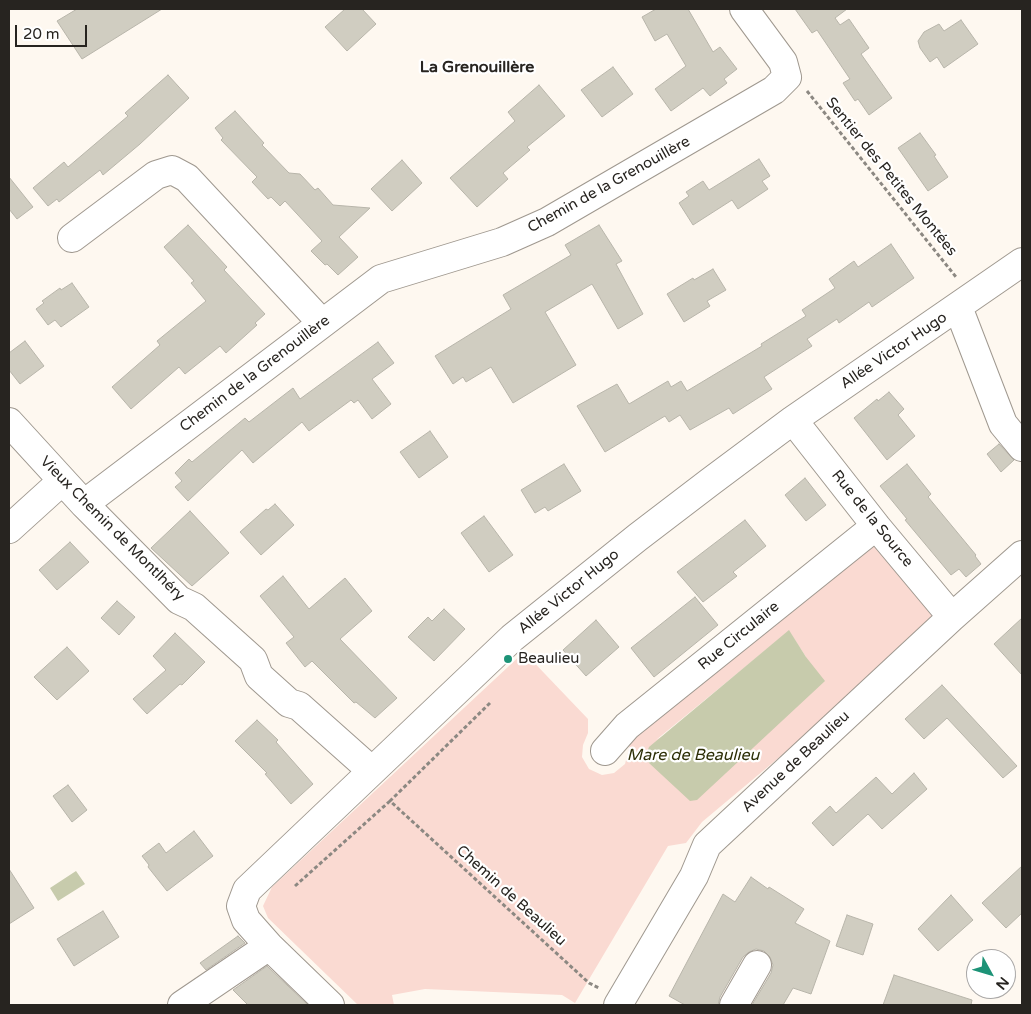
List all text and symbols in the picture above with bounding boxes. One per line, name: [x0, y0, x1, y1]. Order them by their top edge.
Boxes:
scale bar: [18, 15, 90, 47]
text: 20 m: [23, 25, 60, 43]
district label: La Grenouillère: [420, 58, 534, 78]
street label: Sentier des Petites Montées: [822, 94, 960, 260]
street label: Chemin de la Grenouillère: [525, 133, 693, 237]
street label: Allée Victor Hugo: [837, 309, 951, 393]
street label: Chemin de la Grenouillère: [177, 312, 333, 436]
street label: Vieux Chemin de Montlhéry: [36, 453, 188, 605]
street label: Rue de la Source: [827, 467, 917, 571]
street label: Allée Victor Hugo: [515, 546, 623, 638]
street label: Rue Circulaire: [695, 598, 783, 674]
place label: Beaulieu: [518, 650, 579, 668]
marker: Beaulieu: [502, 653, 514, 665]
street label: Avenue de Beaulieu: [738, 707, 854, 817]
water label: Mare de Beaulieu: [627, 746, 759, 766]
street label: Chemin de Beaulieu: [452, 842, 570, 950]
north arrow: [966, 949, 1016, 999]
text: N: [992, 973, 1012, 993]

